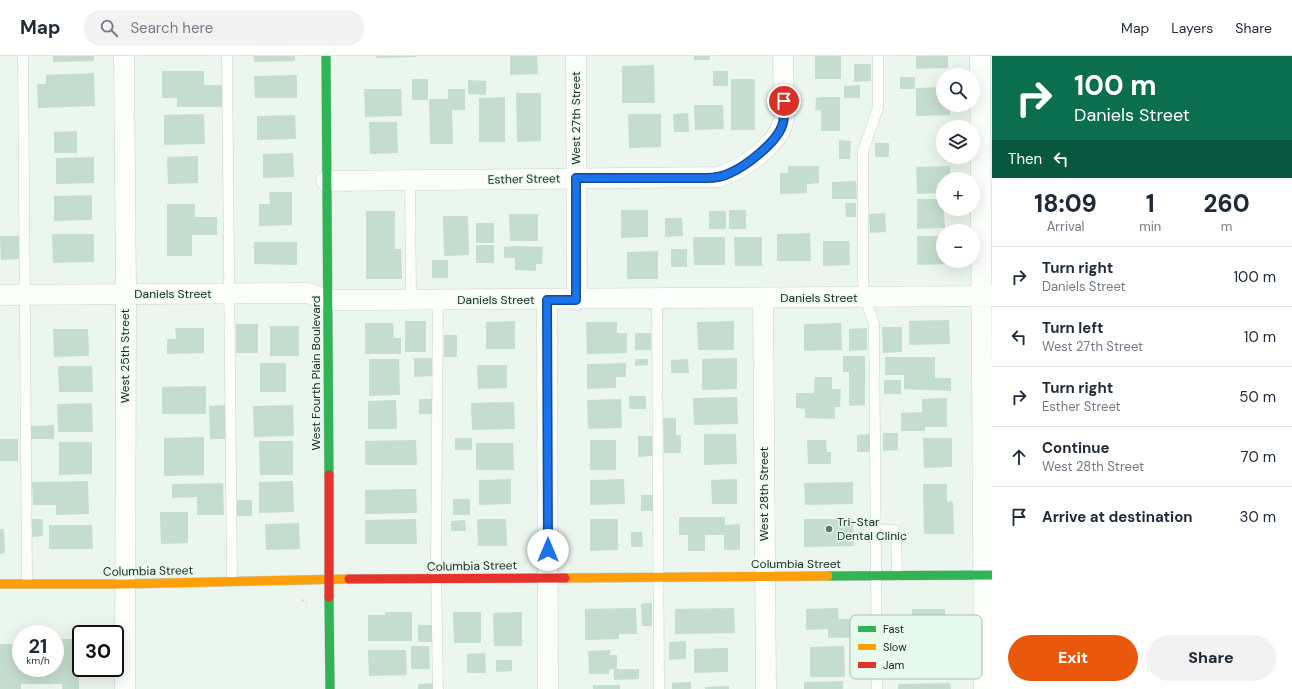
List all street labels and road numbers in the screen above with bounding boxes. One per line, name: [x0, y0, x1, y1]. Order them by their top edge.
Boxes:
street label: West 27th Street: [568, 71, 584, 165]
street label: Esther Street: [488, 170, 561, 188]
street label: Daniels Street: [134, 286, 212, 302]
street label: Daniels Street: [780, 290, 858, 306]
street label: Daniels Street: [457, 292, 535, 308]
street label: West Fourth Plain Boulevard: [308, 296, 324, 450]
street label: West 25th Street: [117, 308, 133, 403]
street label: West 28th Street: [756, 447, 772, 541]
street label: Columbia Street: [751, 556, 841, 572]
street label: Columbia Street: [427, 557, 517, 575]
street label: Columbia Street: [103, 562, 193, 580]

